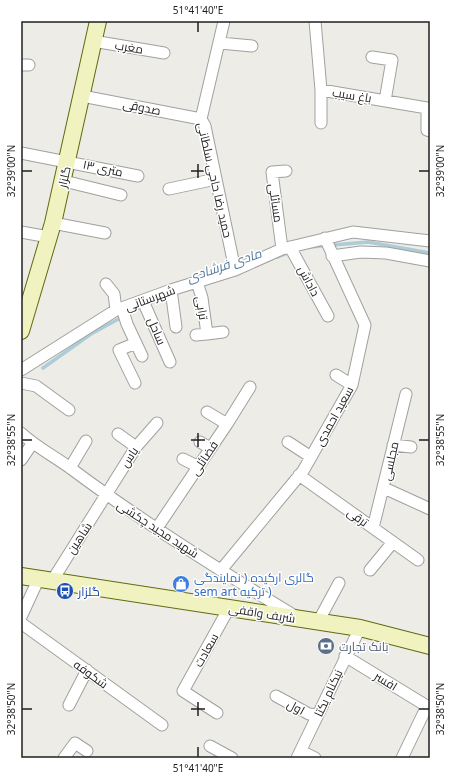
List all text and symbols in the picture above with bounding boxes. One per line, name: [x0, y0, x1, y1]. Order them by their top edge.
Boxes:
text: 51°41'40"E: [173, 3, 223, 17]
street label: مغرب: [114, 36, 144, 58]
street label: باغ سیب: [331, 83, 373, 107]
street label: صدوقی: [122, 95, 162, 119]
street label: حمید رضا حاجی سلطانی: [193, 121, 237, 239]
text: 32°39'00"N: [4, 145, 18, 197]
text: 32°39'00"N: [433, 145, 447, 197]
street label: ۱۳ متری: [81, 155, 125, 181]
street label: گلزار: [53, 164, 75, 190]
street label: مسائلی: [265, 182, 287, 224]
water label: مادی فرشادی: [184, 244, 264, 286]
street label: داداش: [294, 263, 324, 300]
street label: شهرستانی: [123, 281, 178, 315]
street label: ترابی: [192, 295, 213, 322]
street label: ساحل: [144, 315, 170, 348]
street label: سعید احمدی: [311, 383, 357, 449]
text: 32°38'55"N: [4, 414, 18, 466]
text: 32°38'55"N: [433, 414, 447, 466]
street label: فضائلی: [186, 437, 222, 479]
street label: مجلسی: [378, 440, 402, 482]
street label: یاس: [116, 443, 142, 471]
street label: شهید مجید چکشی: [113, 496, 202, 563]
street label: ترقی: [344, 504, 373, 531]
street label: شاهین: [62, 519, 96, 557]
place label: گالری ارکیده ( نمایندگی sem art ترکیه ): [194, 569, 314, 600]
shop icon: گالری ارکیده ( نمایندگی sem art ترکیه ): [171, 574, 191, 594]
bus stop icon: گلزار: [55, 581, 75, 601]
place label: گلزار: [77, 583, 100, 600]
street label: شریف واقفی: [227, 599, 297, 627]
street label: سعادت: [190, 630, 222, 670]
bank icon: بانک تجارت: [316, 636, 336, 656]
place label: بانک تجارت: [339, 638, 389, 655]
street label: شکوفه: [70, 656, 112, 692]
street label: نیکنام یکتا: [310, 667, 346, 719]
street label: افسر: [370, 667, 401, 695]
text: 32°38'50"N: [4, 683, 18, 735]
text: 32°38'50"N: [433, 683, 447, 735]
street label: اول: [284, 695, 308, 719]
text: 51°41'40"E: [173, 761, 223, 775]

